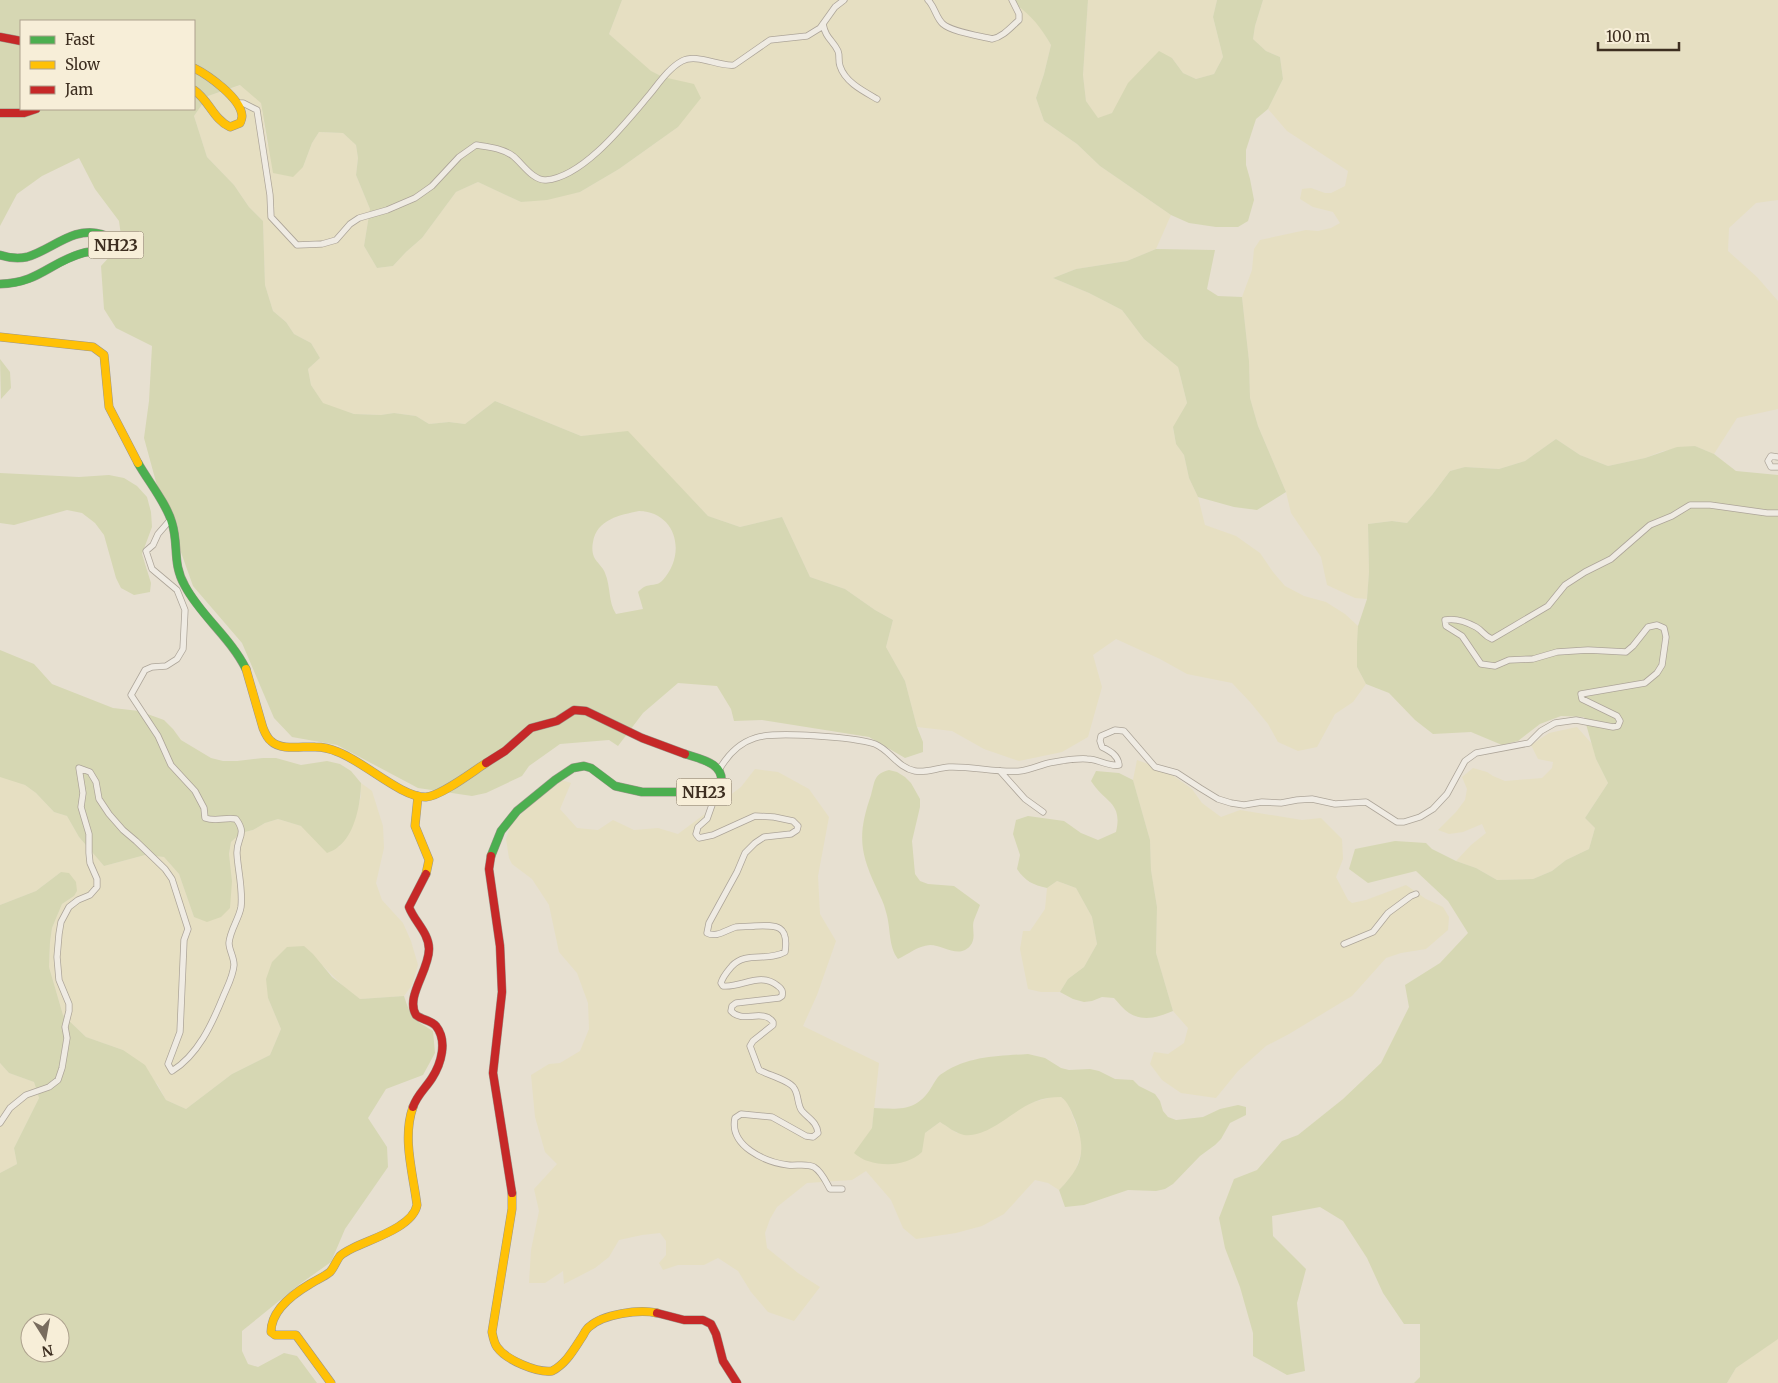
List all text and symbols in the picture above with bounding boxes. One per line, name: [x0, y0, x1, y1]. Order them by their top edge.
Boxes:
legend: [20, 20, 195, 110]
scale bar: [1598, 20, 1679, 52]
text: 100 m: [1606, 27, 1650, 46]
text: Fast: [65, 30, 95, 49]
text: Slow: [65, 55, 100, 74]
text: Jam: [64, 80, 93, 99]
road number: NH23: [88, 232, 144, 258]
road number: NH23: [676, 779, 732, 806]
north arrow: [20, 1313, 70, 1363]
text: N: [40, 1341, 55, 1361]

